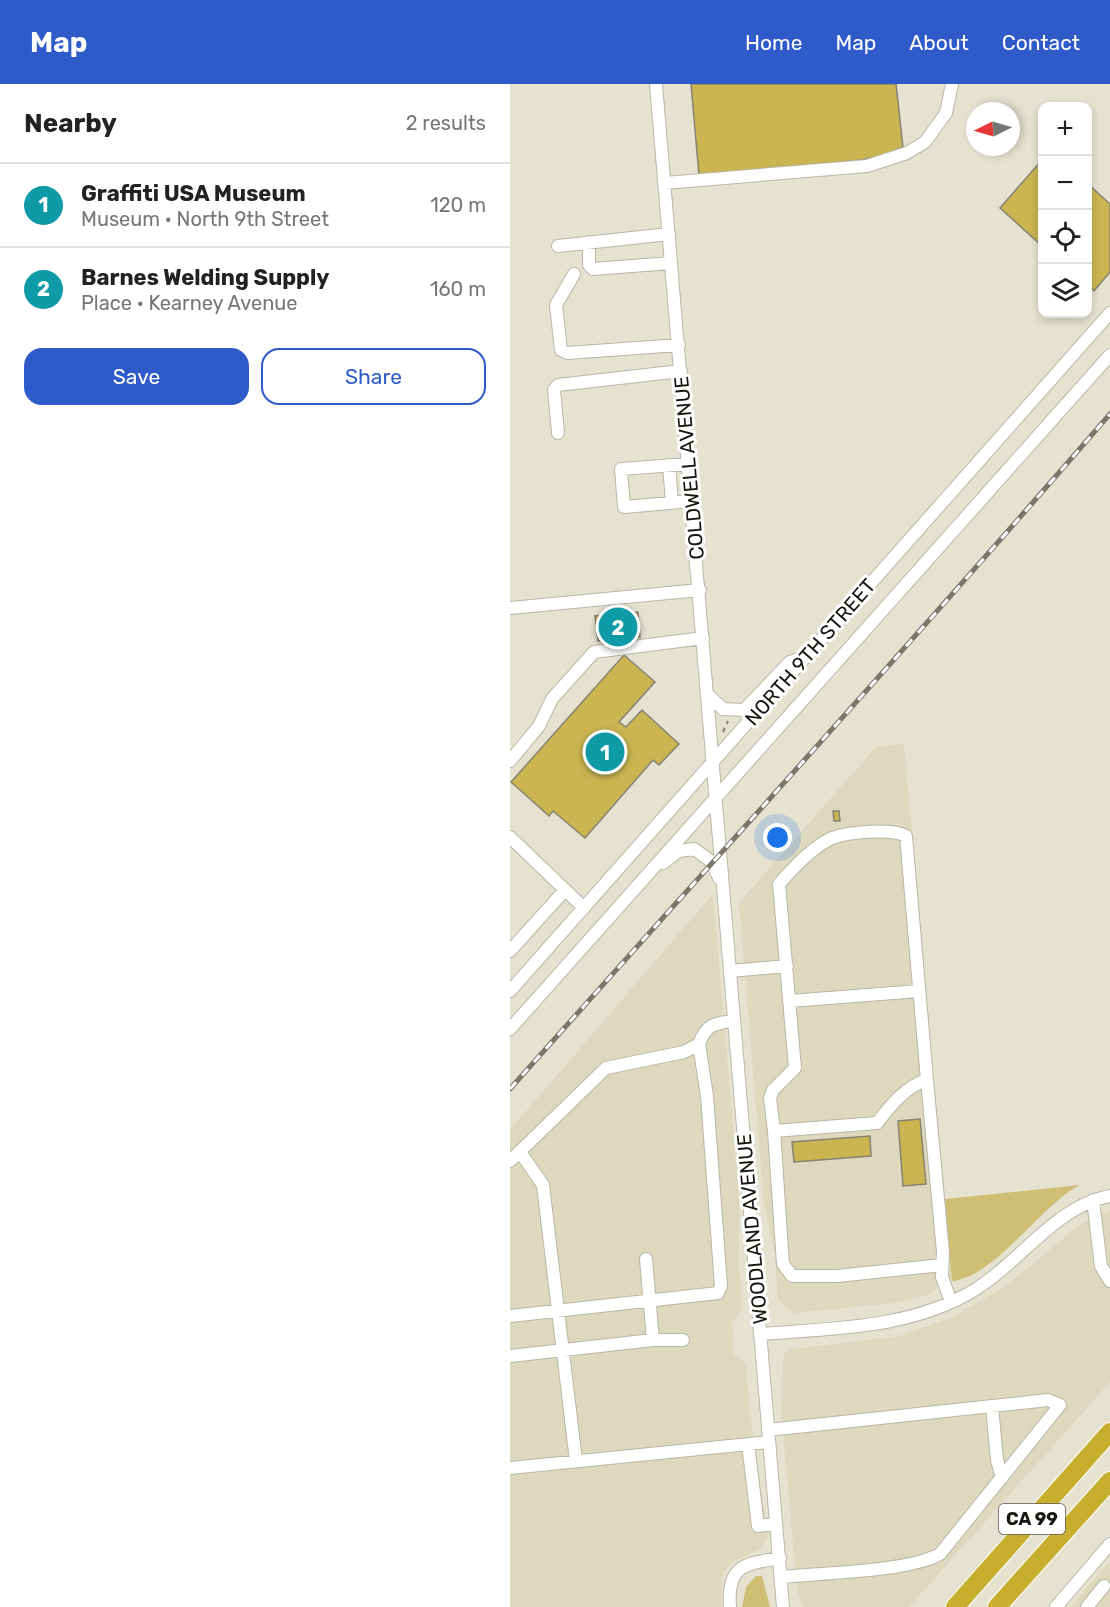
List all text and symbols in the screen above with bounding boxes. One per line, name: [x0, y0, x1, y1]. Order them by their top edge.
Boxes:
text: Map: [30, 26, 87, 59]
text: Home: [745, 30, 802, 55]
text: Map: [835, 30, 876, 55]
text: About: [909, 30, 969, 55]
text: Contact: [1002, 30, 1080, 55]
north arrow: [966, 102, 1020, 156]
map controls: [1038, 102, 1092, 318]
button: +: [1038, 102, 1092, 156]
text: Nearby: [24, 108, 117, 139]
text: 2 results: [406, 111, 486, 135]
button: −: [1038, 156, 1092, 210]
text: Graffiti USA Museum: [81, 180, 306, 207]
text: 1: [39, 193, 48, 217]
text: 120 m: [430, 193, 486, 217]
text: Museum · North 9th Street: [81, 207, 329, 231]
button: locate: [1038, 210, 1092, 264]
text: Barnes Welding Supply: [81, 264, 329, 291]
button: layers: [1038, 264, 1092, 318]
text: 2: [37, 277, 50, 301]
text: 160 m: [430, 277, 486, 301]
text: Place · Kearney Avenue: [81, 291, 298, 315]
button: Save: [24, 348, 249, 405]
button: Share: [261, 348, 486, 405]
street label: COLDWELL AVENUE: [669, 375, 709, 561]
street label: NORTH 9TH STREET: [740, 573, 881, 730]
pin: 2: [598, 604, 638, 650]
pin: 1: [586, 730, 625, 774]
your location: [763, 823, 792, 852]
street label: WOODLAND AVENUE: [732, 1133, 772, 1325]
road number: CA 99: [999, 1504, 1065, 1534]

